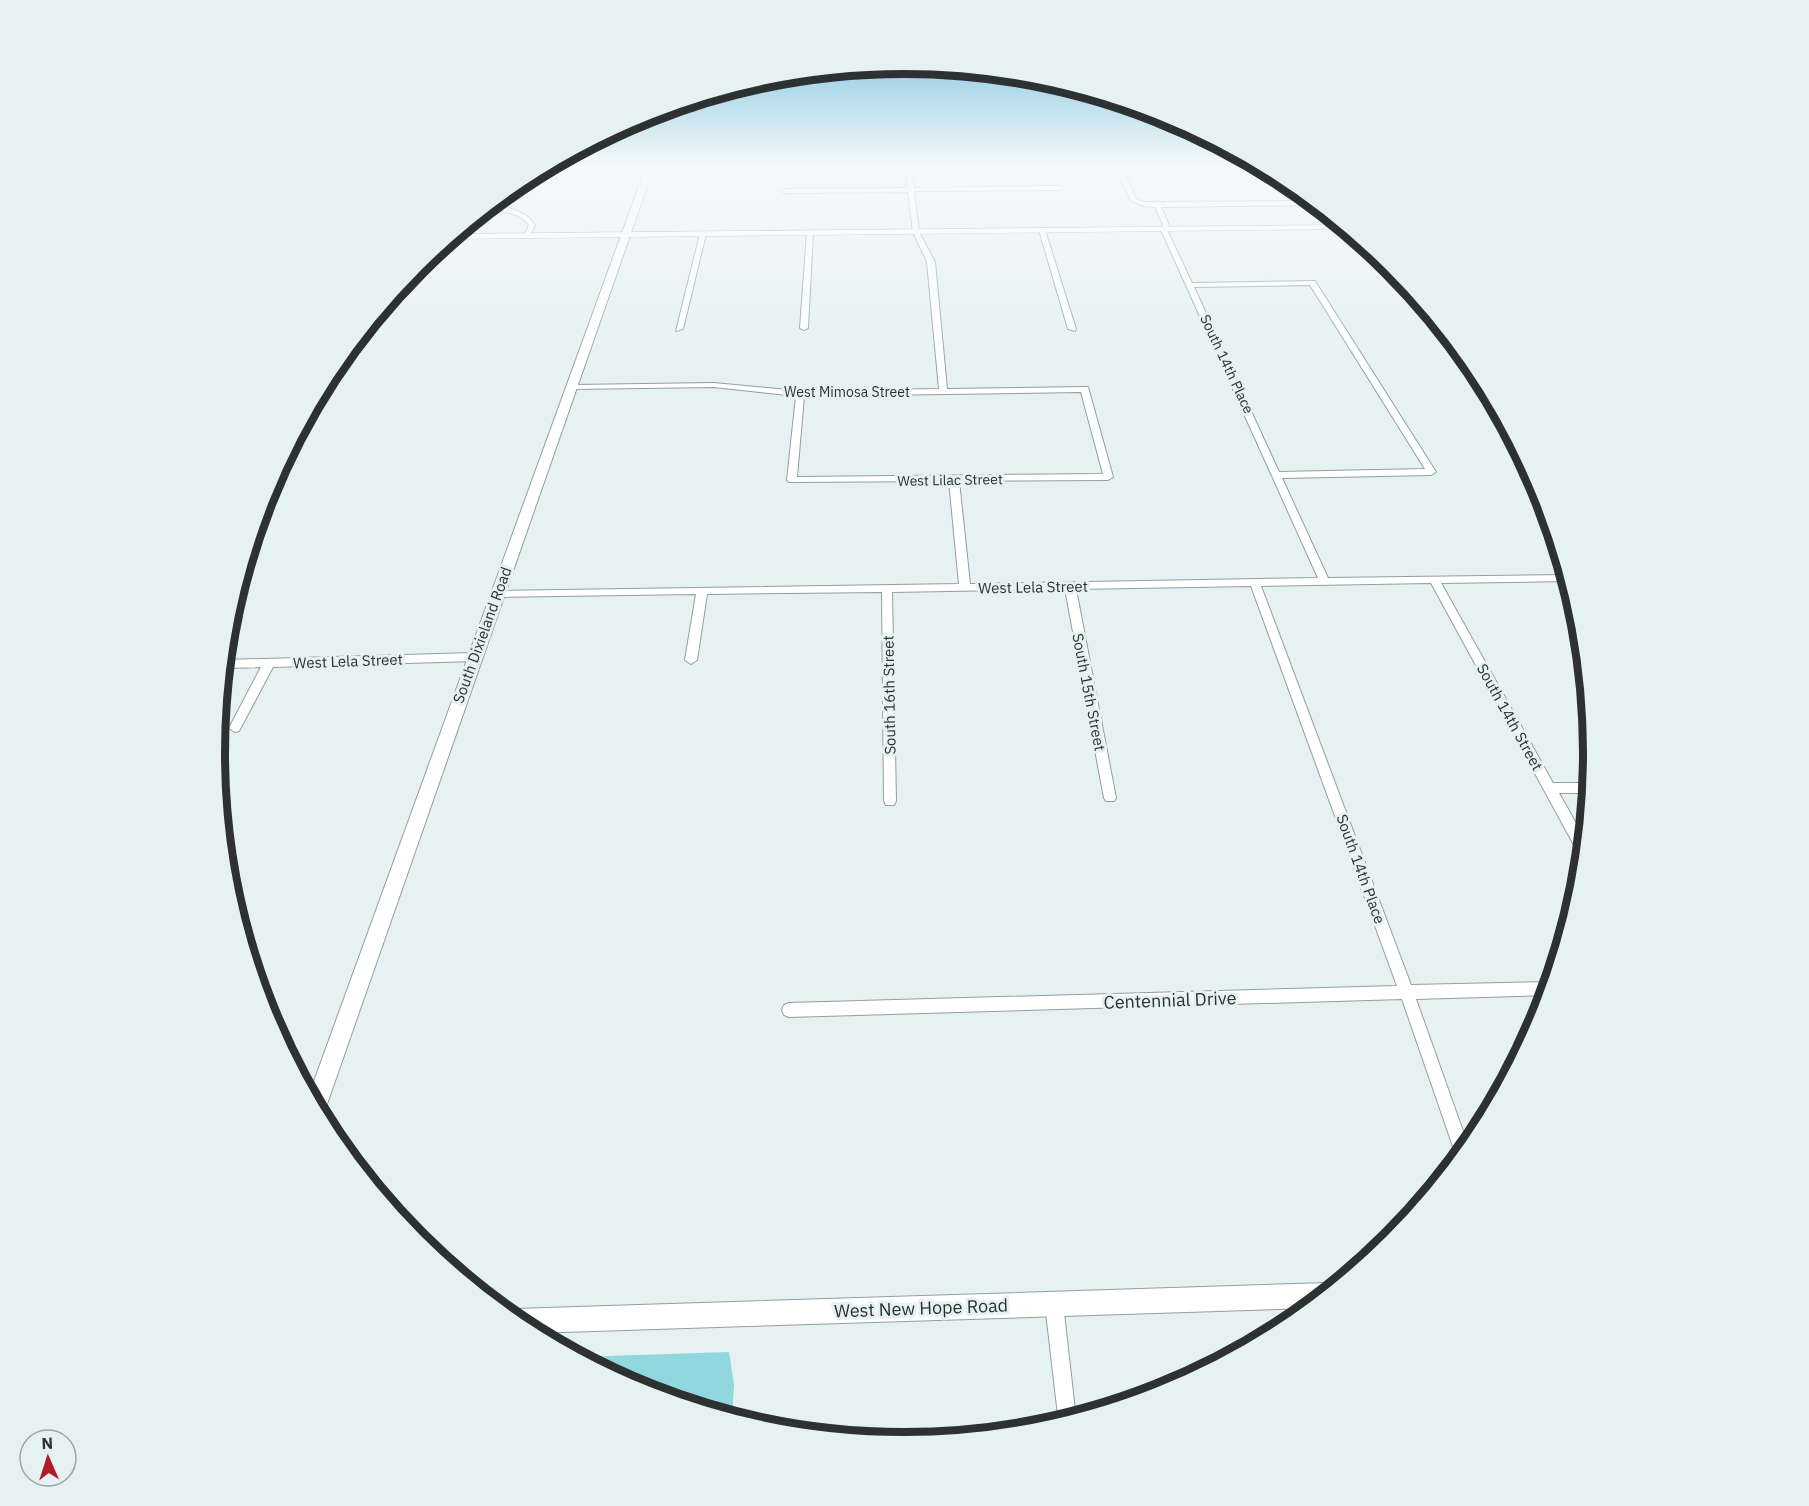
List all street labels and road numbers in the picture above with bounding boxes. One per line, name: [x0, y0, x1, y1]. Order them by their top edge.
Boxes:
street label: South 14th Place: [1196, 311, 1258, 417]
street label: West Mimosa Street: [784, 383, 910, 401]
street label: West Lilac Street: [897, 470, 1003, 490]
street label: South Dixieland Road: [448, 564, 516, 706]
street label: West Lela Street: [978, 577, 1088, 597]
street label: South 15th Street: [1068, 632, 1110, 752]
street label: South 16th Street: [878, 635, 900, 755]
street label: West Lela Street: [293, 650, 403, 672]
street label: South 14th Street: [1473, 660, 1547, 774]
street label: South 14th Place: [1332, 812, 1390, 926]
street label: Centennial Drive: [1103, 986, 1237, 1014]
street label: West New Hope Road: [834, 1293, 1008, 1323]

